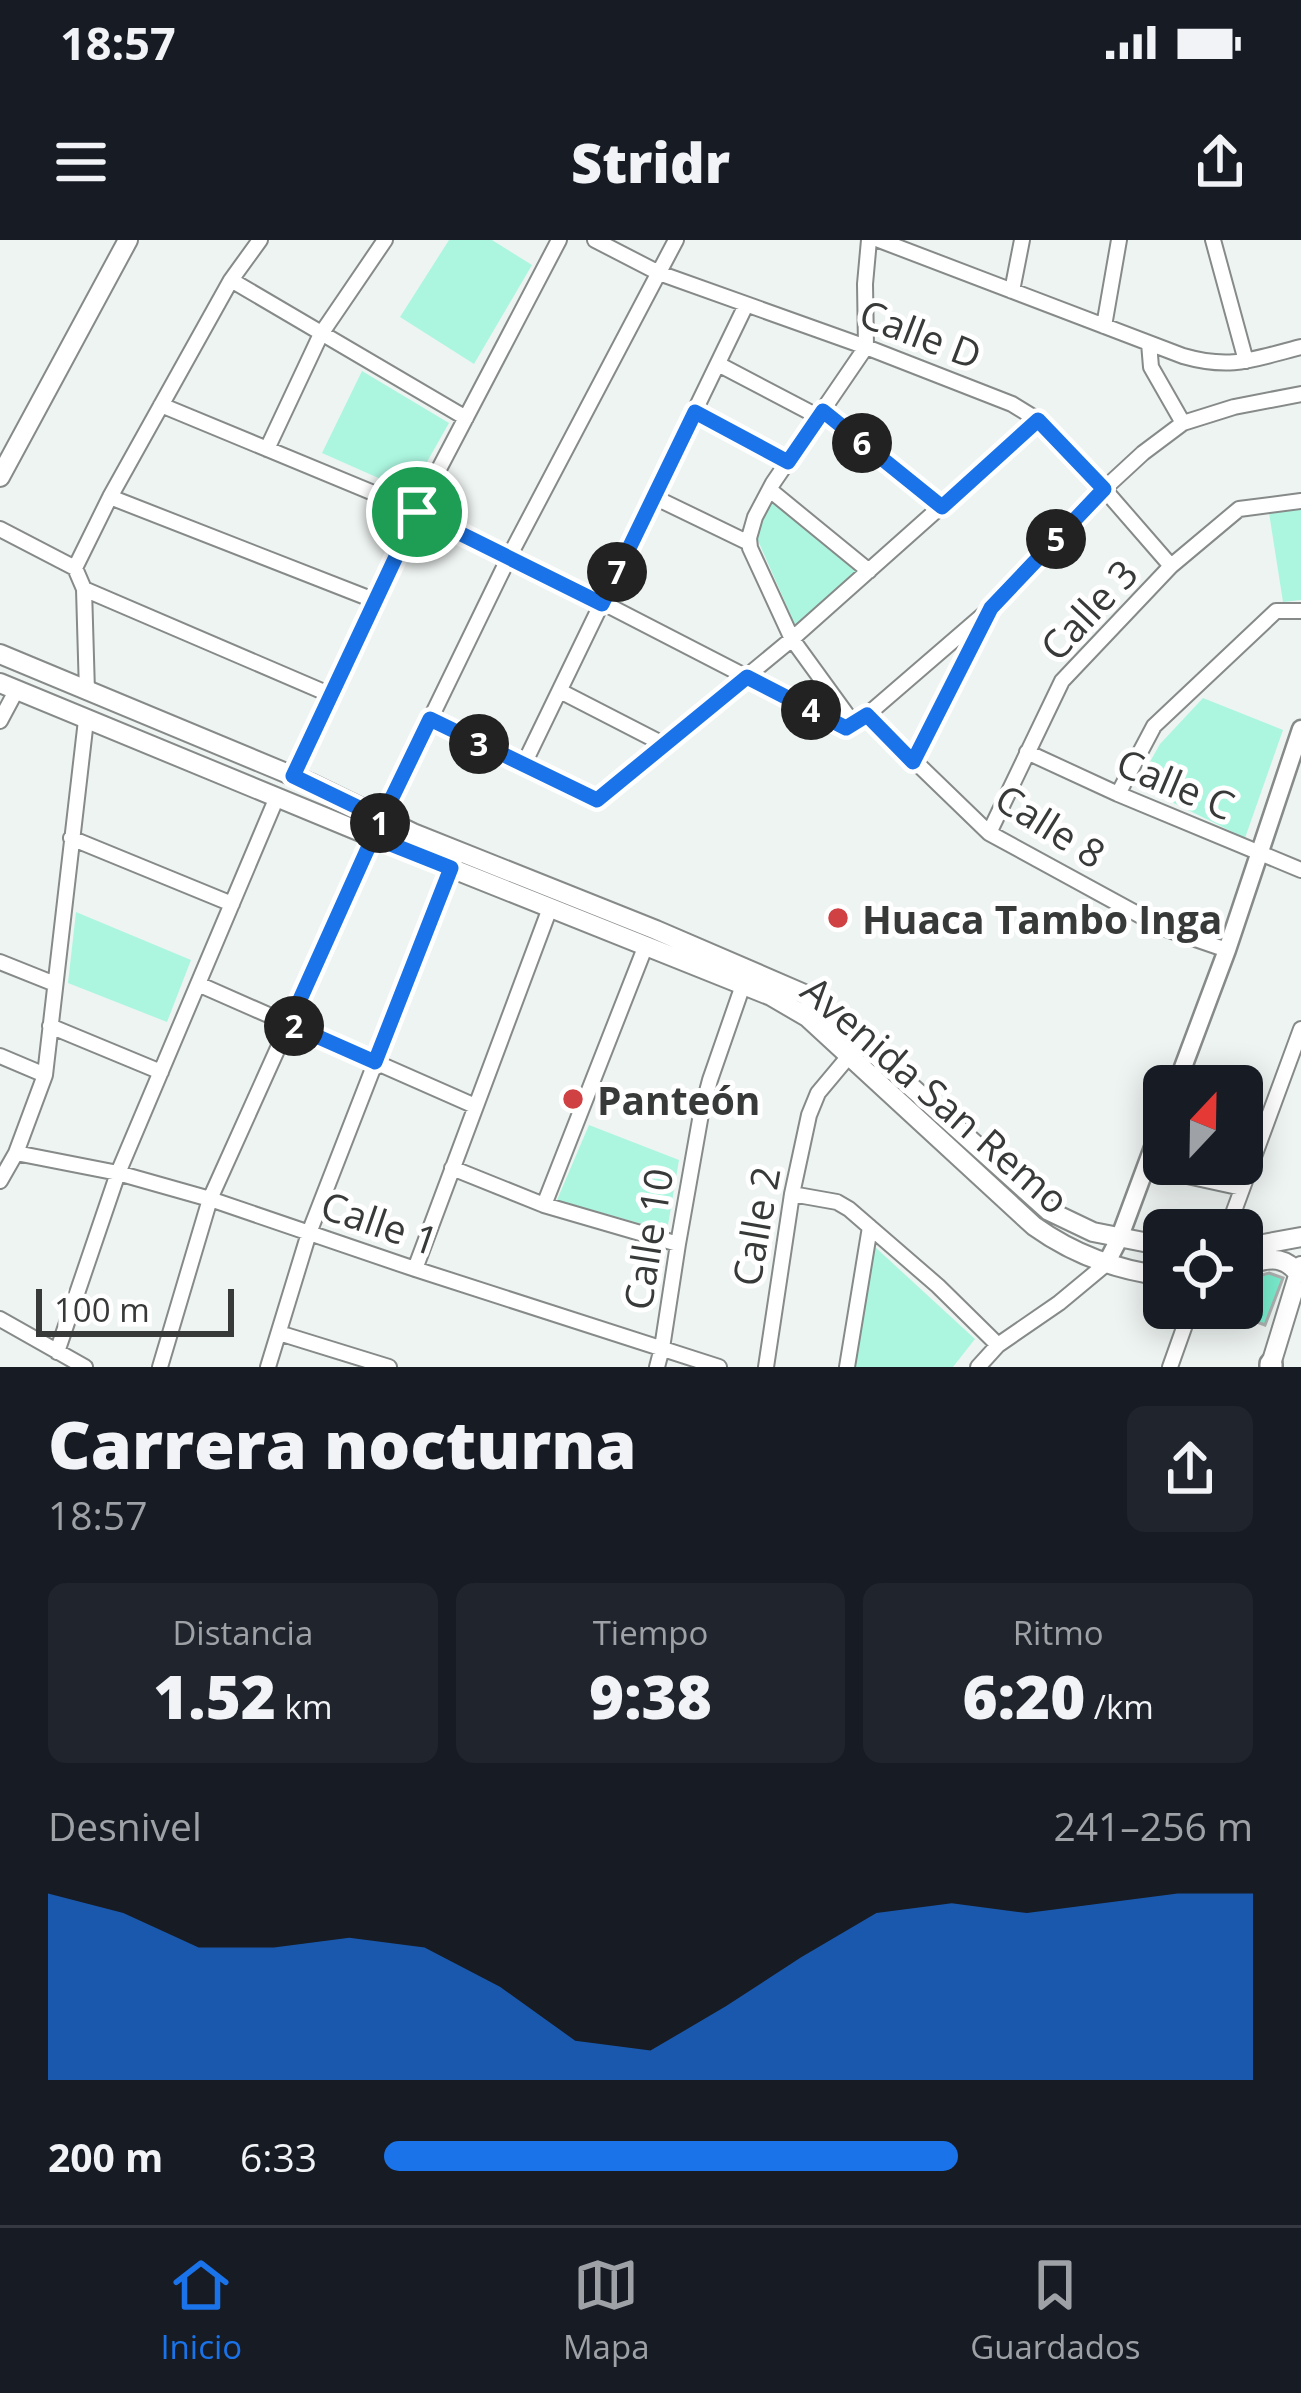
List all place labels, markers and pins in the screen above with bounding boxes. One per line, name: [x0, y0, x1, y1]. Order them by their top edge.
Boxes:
pin: 6: [832, 413, 892, 473]
pin: [366, 461, 468, 563]
pin: 5: [1026, 509, 1086, 569]
pin: 7: [587, 542, 647, 602]
pin: 4: [781, 680, 841, 740]
pin: 3: [449, 714, 509, 774]
pin: 1: [350, 793, 410, 853]
place label: Huaca Tambo Inga: [862, 892, 1222, 945]
marker: Huaca Tambo Inga: [825, 905, 851, 931]
pin: 2: [264, 996, 324, 1056]
place label: Panteón: [597, 1073, 760, 1126]
marker: Panteón: [560, 1086, 586, 1112]

